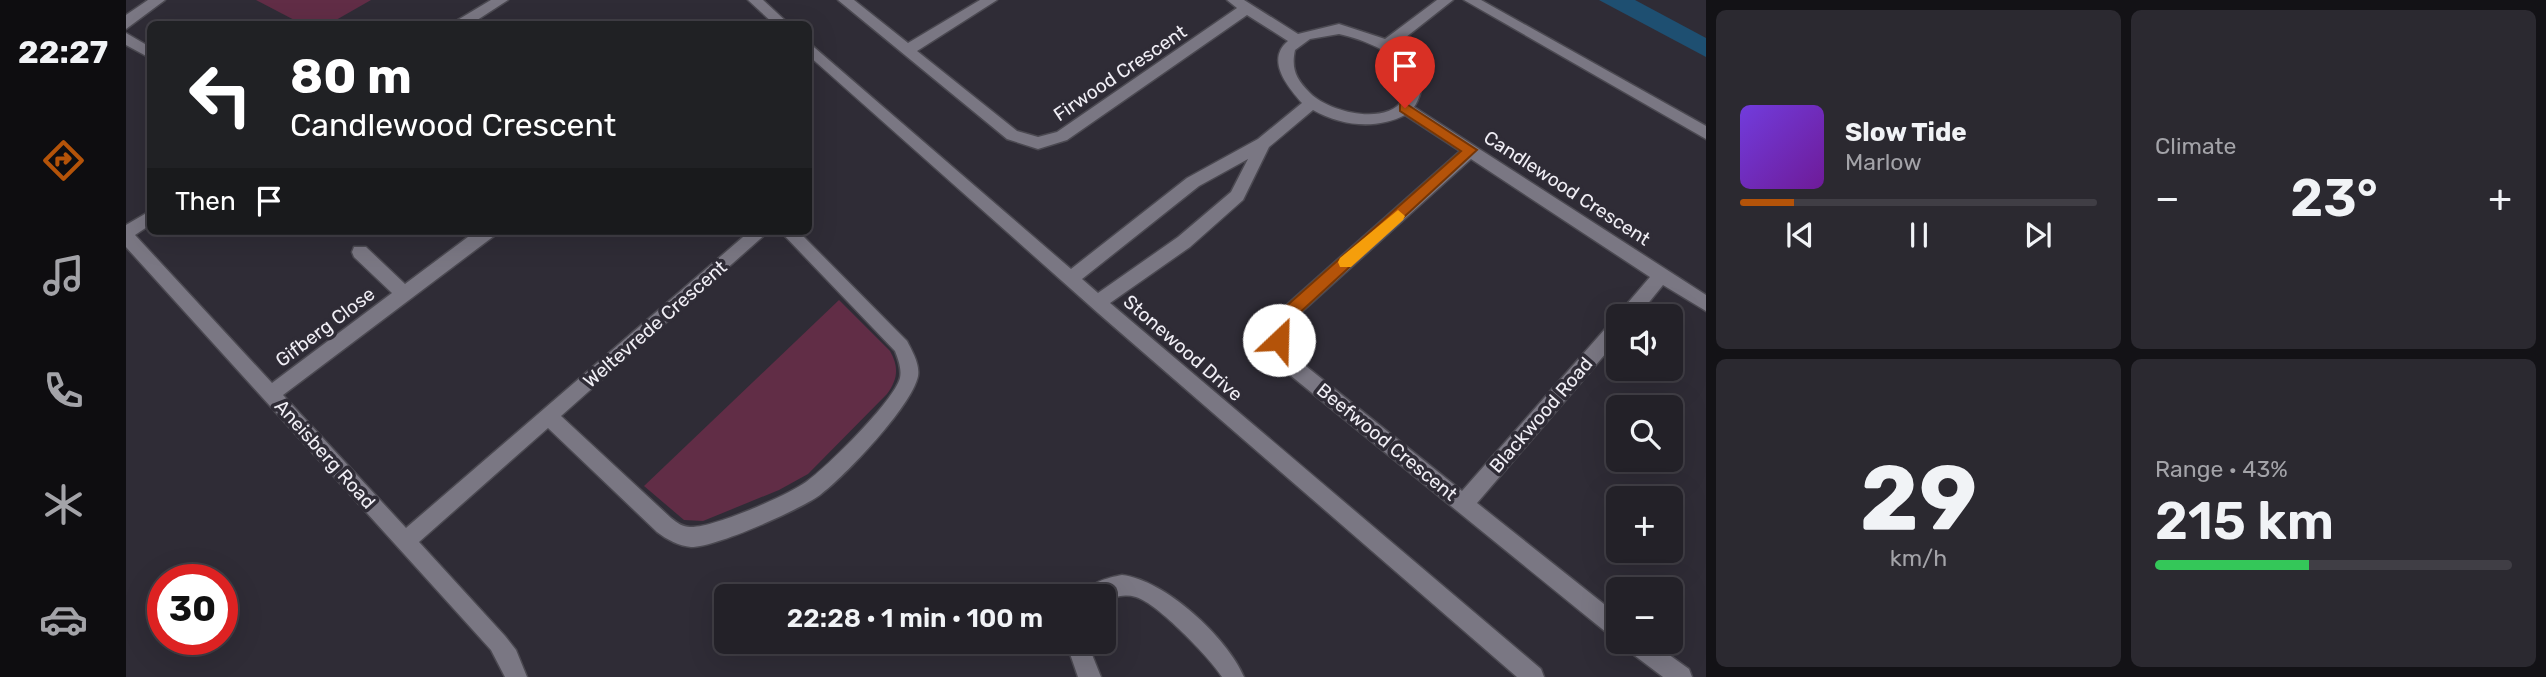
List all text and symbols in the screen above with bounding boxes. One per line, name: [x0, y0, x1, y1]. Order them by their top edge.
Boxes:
street label: Firwood Crescent: [1049, 20, 1191, 126]
text: 22:27: [18, 33, 108, 71]
pin: [1375, 36, 1435, 108]
text: 80 m: [290, 47, 412, 105]
icon: arrive: [1386, 47, 1424, 85]
icon: left: [175, 49, 266, 140]
text: Candlewood Crescent: [290, 106, 616, 144]
text: Slow Tide: [1845, 117, 1967, 148]
street label: Candlewood Crescent: [1480, 126, 1655, 251]
text: Climate: [2155, 132, 2236, 160]
icon: directions: [39, 136, 88, 185]
text: Marlow: [1845, 148, 1922, 176]
text: 23°: [2290, 167, 2378, 229]
text: −: [2155, 175, 2180, 221]
text: +: [2488, 175, 2512, 221]
icon: arrive: [250, 182, 288, 220]
text: Then: [175, 186, 236, 217]
icon: previous: [1781, 216, 1819, 254]
icon: pause: [1900, 216, 1938, 254]
icon: next: [2019, 216, 2057, 254]
icon: music: [39, 251, 88, 300]
street label: Weltevrede Crescent: [579, 255, 732, 393]
street label: Gifberg Close: [271, 282, 379, 372]
street label: Stonewood Drive: [1119, 290, 1247, 406]
position arrow: [1242, 303, 1316, 377]
map controls: [1606, 304, 1683, 654]
button: sound: [1606, 304, 1683, 381]
street label: Blackwood Road: [1484, 352, 1598, 478]
icon: phone: [39, 366, 88, 415]
street label: Beefwood Crescent: [1312, 378, 1462, 506]
street label: Aneisberg Road: [270, 395, 380, 513]
button: search: [1606, 395, 1683, 472]
text: 29: [1860, 444, 1977, 552]
text: Range · 43%: [2155, 455, 2288, 483]
icon: climate: [39, 480, 88, 529]
button: +: [1606, 486, 1683, 563]
text: 215 km: [2155, 490, 2334, 552]
text: km/h: [1890, 544, 1947, 572]
speed limit sign: 30: [147, 564, 238, 655]
button: −: [1606, 577, 1683, 654]
icon: car: [39, 595, 88, 644]
text: 22:28 · 1 min · 100 m: [787, 603, 1043, 634]

